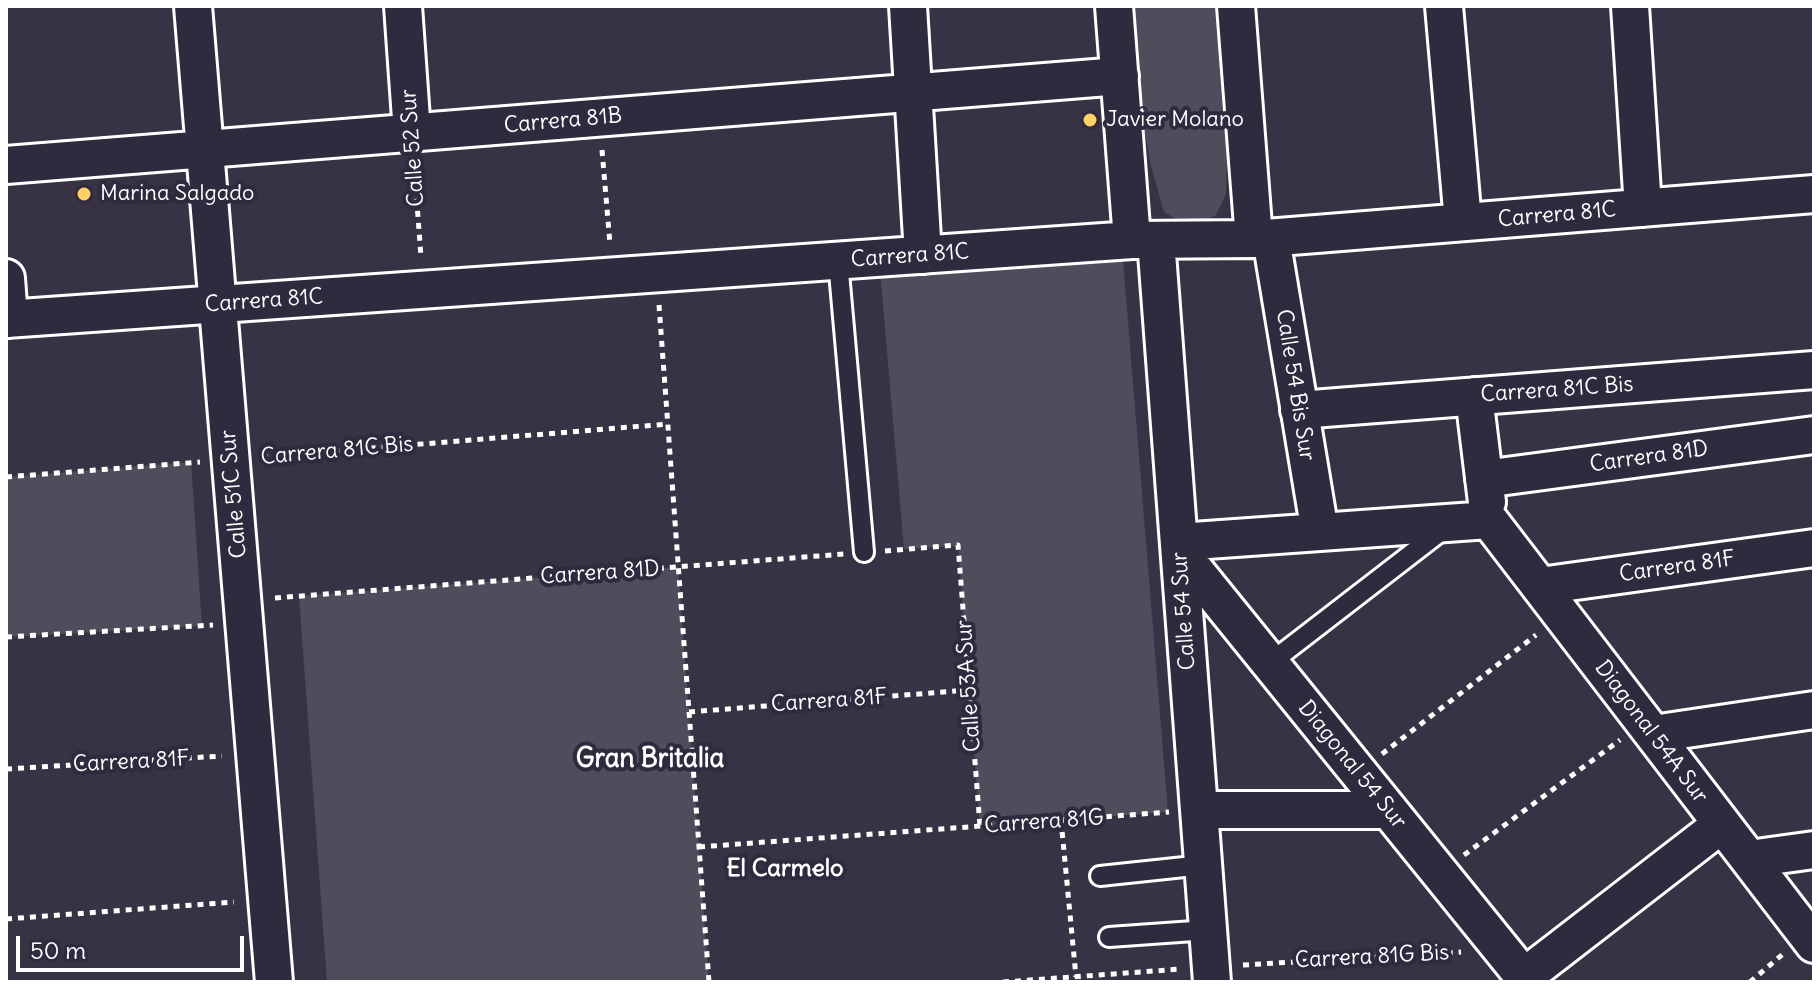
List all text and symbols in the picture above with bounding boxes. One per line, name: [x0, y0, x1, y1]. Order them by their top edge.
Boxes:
street label: Calle 52 Sur: [396, 88, 430, 208]
street label: Carrera 81B: [503, 103, 623, 139]
place label: Javier Molano: [1106, 107, 1244, 133]
marker: Javier Molano: [1081, 111, 1099, 129]
place label: Marina Salgado: [100, 181, 254, 207]
marker: Marina Salgado: [75, 185, 93, 203]
street label: Carrera 81C: [1497, 197, 1617, 233]
street label: Carrera 81C: [850, 239, 970, 273]
street label: Carrera 81C: [204, 284, 324, 318]
street label: Calle 54 Bis Sur: [1270, 307, 1320, 463]
street label: Carrera 81C Bis: [1480, 371, 1634, 409]
street label: Calle 51C Sur: [215, 429, 253, 559]
street label: Carrera 81C Bis: [260, 431, 414, 471]
street label: Carrera 81D: [1588, 436, 1710, 478]
street label: Carrera 81F: [1618, 546, 1736, 588]
street label: Calle 54 Sur: [1167, 551, 1201, 671]
street label: Carrera 81D: [539, 556, 661, 590]
street label: Calle 53A Sur: [951, 619, 987, 753]
street label: Diagonal 54A Sur: [1589, 655, 1713, 809]
street label: Carrera 81F: [770, 684, 888, 718]
street label: Diagonal 54 Sur: [1292, 695, 1412, 835]
district label: Gran Britalia: [576, 744, 724, 776]
street label: Carrera 81F: [72, 746, 190, 778]
street label: Carrera 81G: [983, 805, 1105, 839]
district label: El Carmelo: [726, 855, 844, 883]
scale bar: [20, 920, 248, 970]
text: 50 m: [30, 935, 86, 965]
street label: Carrera 81G Bis: [1294, 940, 1450, 974]

